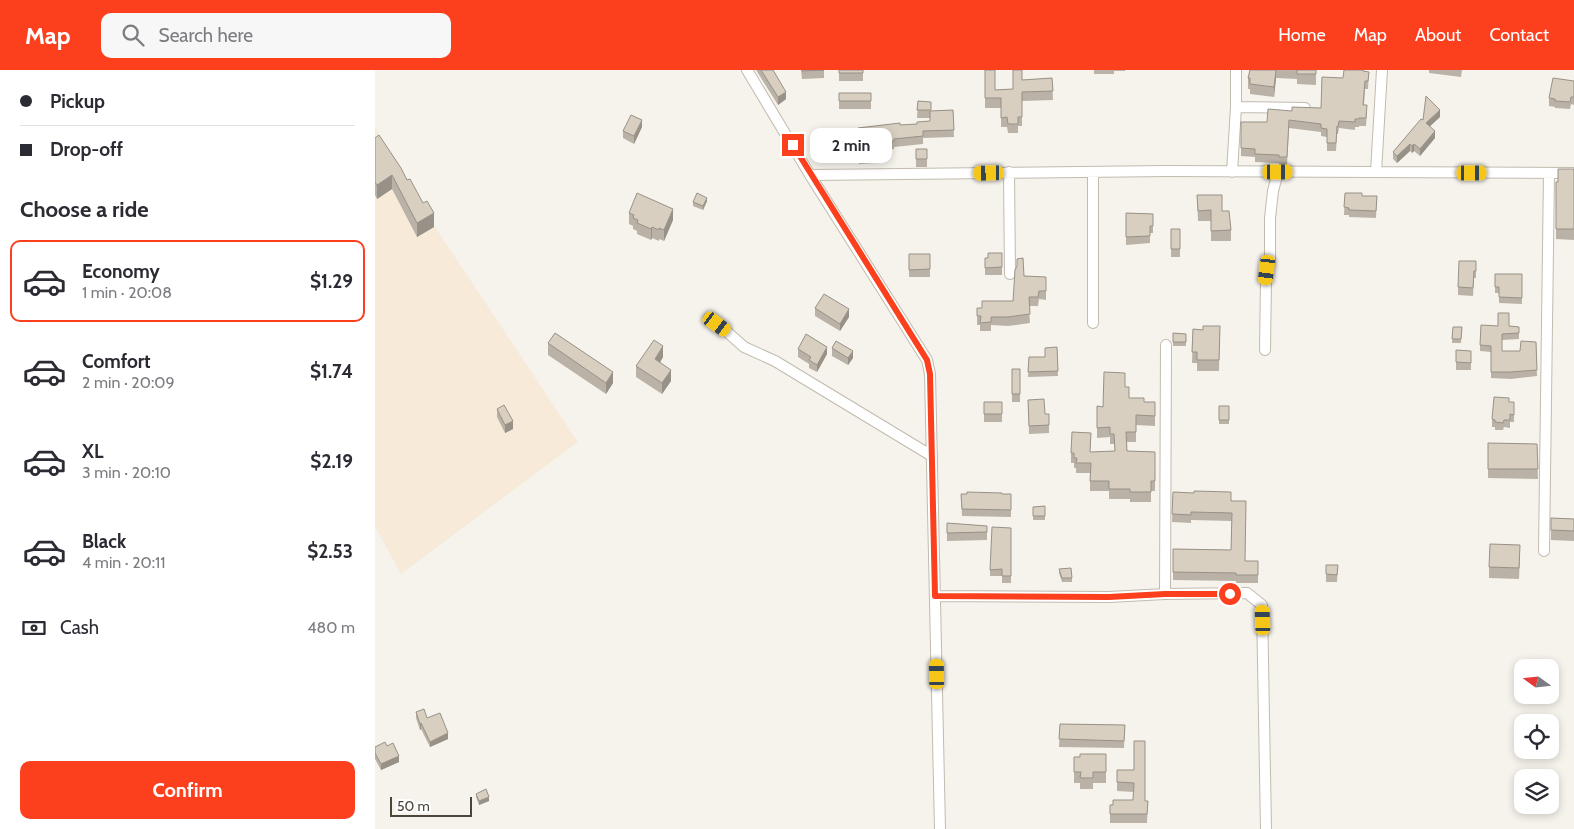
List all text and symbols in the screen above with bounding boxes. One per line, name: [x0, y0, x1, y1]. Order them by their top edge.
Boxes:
search box: [101, 13, 451, 58]
text: Map: [25, 21, 71, 50]
icon: search: [119, 21, 147, 49]
text: Search here: [159, 24, 253, 47]
text: Home: [1278, 24, 1326, 46]
text: Map: [1354, 24, 1387, 46]
text: About: [1415, 24, 1461, 46]
text: Contact: [1489, 24, 1549, 46]
text: Pickup: [50, 90, 105, 113]
callout: 2 min: [811, 128, 893, 162]
route end: [782, 134, 804, 156]
text: 2 min: [832, 136, 870, 155]
text: Drop-off: [50, 138, 123, 161]
car: [973, 165, 1004, 181]
car: [1263, 165, 1293, 180]
car: [1457, 166, 1487, 181]
text: Choose a ride: [20, 196, 149, 223]
car: [1257, 254, 1276, 286]
icon: car: [22, 259, 67, 304]
text: Economy: [82, 260, 160, 283]
text: $1.29: [310, 270, 353, 293]
text: 1 min · 20:08: [82, 283, 172, 302]
car: [700, 309, 733, 339]
icon: car: [22, 349, 67, 394]
text: Comfort: [82, 350, 151, 373]
text: $1.74: [310, 360, 353, 383]
text: 2 min · 20:09: [82, 373, 175, 392]
icon: car: [22, 439, 67, 484]
text: XL: [82, 440, 103, 463]
text: $2.19: [310, 450, 353, 473]
text: 3 min · 20:10: [82, 463, 171, 482]
icon: car: [22, 529, 67, 574]
text: Black: [82, 530, 126, 553]
text: $2.53: [307, 540, 353, 563]
text: 4 min · 20:11: [82, 553, 166, 572]
route start: [1219, 583, 1241, 605]
car: [1254, 605, 1271, 635]
icon: cash: [20, 614, 48, 642]
text: Cash: [60, 616, 99, 639]
text: 480 m: [307, 618, 355, 637]
car: [929, 659, 944, 689]
north arrow: [1514, 659, 1559, 704]
map controls: [1514, 659, 1559, 814]
button: locate: [1514, 714, 1559, 759]
button: Confirm: [20, 761, 355, 819]
button: layers: [1514, 769, 1559, 814]
scale bar: [390, 794, 473, 817]
text: 50 m: [397, 797, 430, 815]

